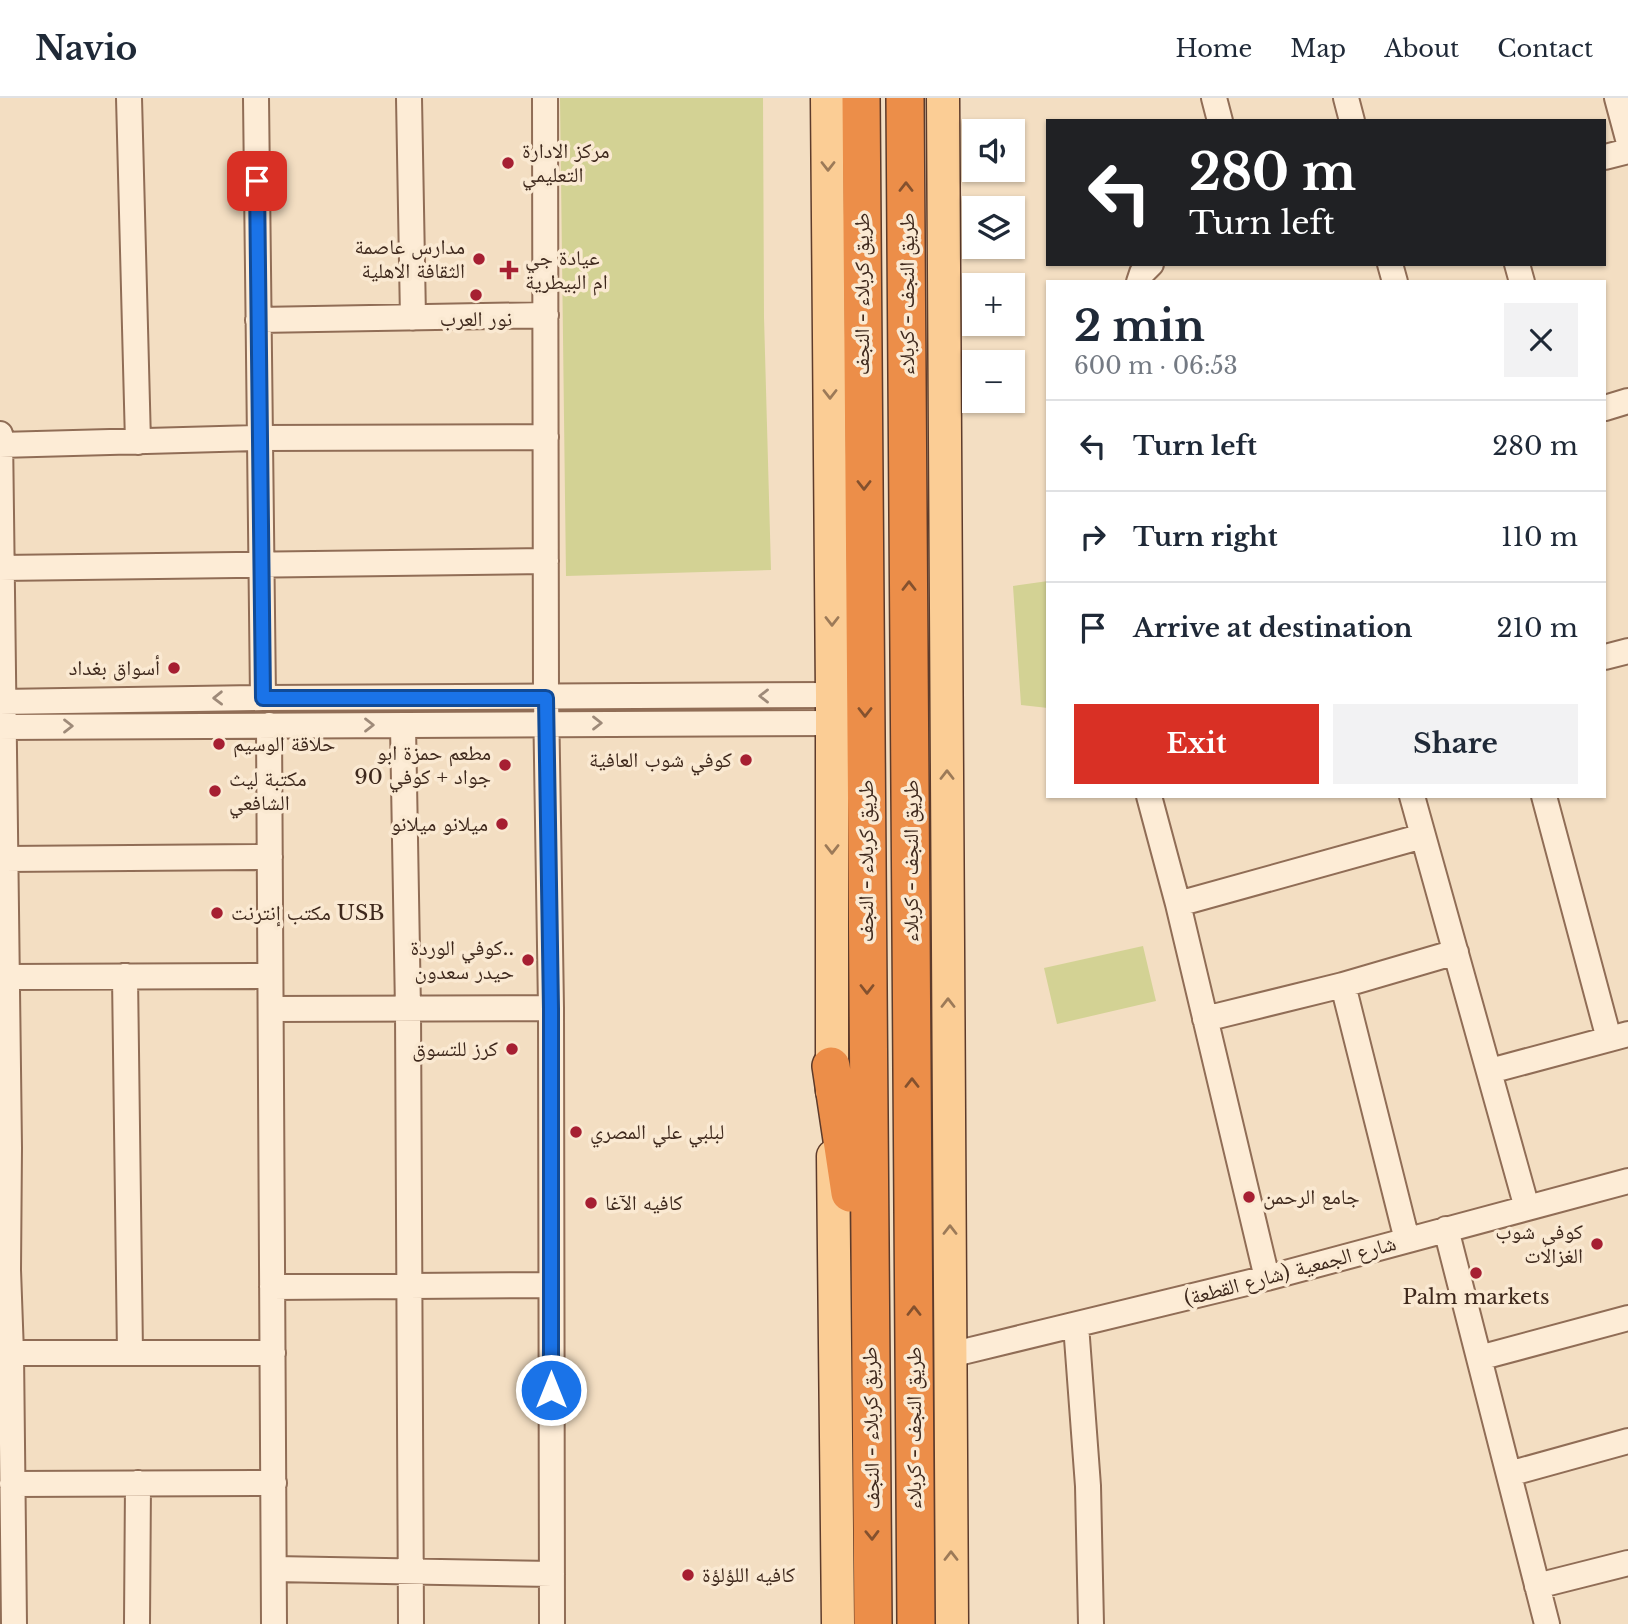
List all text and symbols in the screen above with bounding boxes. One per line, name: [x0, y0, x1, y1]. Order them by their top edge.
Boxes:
text: Navio: [35, 28, 137, 69]
text: Home: [1176, 34, 1252, 63]
text: Map: [1290, 34, 1346, 63]
text: About: [1384, 34, 1459, 63]
text: Contact: [1497, 34, 1593, 63]
map controls: [962, 119, 1025, 413]
button: sound: [962, 119, 1025, 182]
place label: مركز الادارة التعليمي: [522, 138, 610, 191]
text: 280 m: [1189, 142, 1356, 203]
icon: left: [1074, 147, 1165, 238]
pin: [227, 151, 287, 211]
marker: مركز الادارة التعليمي: [500, 155, 516, 171]
one-way arrow: [820, 161, 836, 172]
icon: arrive: [238, 162, 276, 200]
one-way arrow: [898, 182, 914, 192]
button: layers: [962, 196, 1025, 259]
text: Turn left: [1189, 203, 1335, 243]
street label: طريق کربلاء - النجف: [849, 213, 875, 375]
street label: طريق النجف - کربلاء: [894, 213, 920, 375]
place label: مدارس عاصمة الثقافة الاهلية: [354, 234, 465, 284]
place label: عيادة جي ام البيطرية: [525, 245, 608, 296]
marker: مدارس عاصمة الثقافة الاهلية: [471, 251, 487, 267]
marker: عيادة جي ام البيطرية: [499, 260, 519, 280]
button: +: [962, 273, 1025, 336]
marker: نور العرب: [468, 287, 484, 303]
text: 2 min: [1074, 300, 1205, 352]
button: close: [1504, 303, 1578, 377]
place label: نور العرب: [440, 306, 512, 332]
button: −: [962, 350, 1025, 413]
text: 600 m · 06:53: [1074, 352, 1238, 380]
one-way arrow: [822, 389, 838, 399]
icon: left: [1074, 427, 1112, 465]
text: Turn left: [1133, 430, 1257, 462]
text: 280 m: [1492, 430, 1578, 462]
one-way arrow: [856, 480, 872, 490]
icon: right: [1074, 518, 1112, 556]
text: Turn right: [1133, 521, 1278, 553]
text: 110 m: [1501, 521, 1578, 553]
one-way arrow: [901, 581, 917, 591]
icon: arrive: [1074, 609, 1112, 647]
text: Arrive at destination: [1133, 612, 1413, 644]
text: 210 m: [1496, 612, 1578, 644]
one-way arrow: [824, 616, 839, 627]
place label: أسواق بغداد: [69, 655, 160, 681]
marker: أسواق بغداد: [166, 660, 182, 676]
one-way arrow: [758, 688, 769, 704]
one-way arrow: [212, 690, 223, 706]
button: Exit: [1074, 704, 1319, 784]
button: Share: [1333, 704, 1578, 784]
one-way arrow: [857, 707, 873, 718]
one-way arrow: [592, 715, 602, 731]
one-way arrow: [63, 718, 74, 734]
one-way arrow: [364, 718, 375, 733]
place label: حلاقة الوسيم: [233, 731, 335, 758]
marker: حلاقة الوسيم: [211, 736, 227, 752]
place label: مطعم حمزة ابو جواد + كوفي 90: [354, 740, 491, 793]
place label: كوفي شوب العافية: [589, 747, 732, 776]
marker: كوفي شوب العافية: [738, 752, 754, 768]
marker: مطعم حمزة ابو جواد + كوفي 90: [497, 757, 513, 773]
place label: مكتبة ليث الشافعي: [229, 766, 307, 819]
one-way arrow: [939, 770, 955, 780]
street label: طريق کربلاء - النجف: [853, 780, 879, 942]
street label: طريق النجف - کربلاء: [898, 780, 924, 942]
marker: مكتبة ليث الشافعي: [207, 783, 223, 799]
place label: ميلانو ميلانو: [391, 811, 488, 837]
marker: ميلانو ميلانو: [494, 816, 510, 832]
one-way arrow: [824, 844, 840, 854]
place label: مكتب إنترنت USB: [231, 900, 384, 927]
marker: مكتب إنترنت USB: [209, 905, 225, 921]
place label: كوفي الوردة.. حيدر سعدون: [410, 935, 514, 985]
marker: كوفي الوردة.. حيدر سعدون: [520, 952, 536, 968]
one-way arrow: [859, 984, 875, 994]
one-way arrow: [940, 997, 956, 1008]
place label: كرز للتسوق: [412, 1036, 498, 1062]
marker: كرز للتسوق: [504, 1041, 520, 1057]
one-way arrow: [904, 1078, 920, 1088]
place label: لبلبي علي المصري: [590, 1119, 724, 1148]
marker: لبلبي علي المصري: [568, 1124, 584, 1140]
place label: جامع الرحمن: [1263, 1184, 1360, 1210]
marker: جامع الرحمن: [1241, 1189, 1257, 1205]
place label: كافيه الآغا: [605, 1190, 683, 1216]
marker: كافيه الآغا: [583, 1195, 599, 1211]
place label: كوفي شوب الغزالات: [1495, 1219, 1583, 1269]
one-way arrow: [942, 1225, 957, 1236]
street label: شارع الجمعية (شارع القطعة): [1181, 1230, 1399, 1312]
marker: كوفي شوب الغزالات: [1589, 1236, 1605, 1252]
marker: Palm markets: [1468, 1265, 1484, 1281]
place label: Palm markets: [1402, 1284, 1550, 1310]
one-way arrow: [906, 1305, 921, 1316]
street label: طريق کربلاء - النجف: [857, 1347, 885, 1509]
street label: طريق النجف - کربلاء: [901, 1347, 927, 1509]
position arrow: [514, 1353, 588, 1427]
one-way arrow: [864, 1530, 880, 1540]
one-way arrow: [943, 1550, 959, 1561]
place label: كافيه اللؤلؤة: [702, 1562, 795, 1588]
marker: كافيه اللؤلؤة: [680, 1567, 696, 1583]

